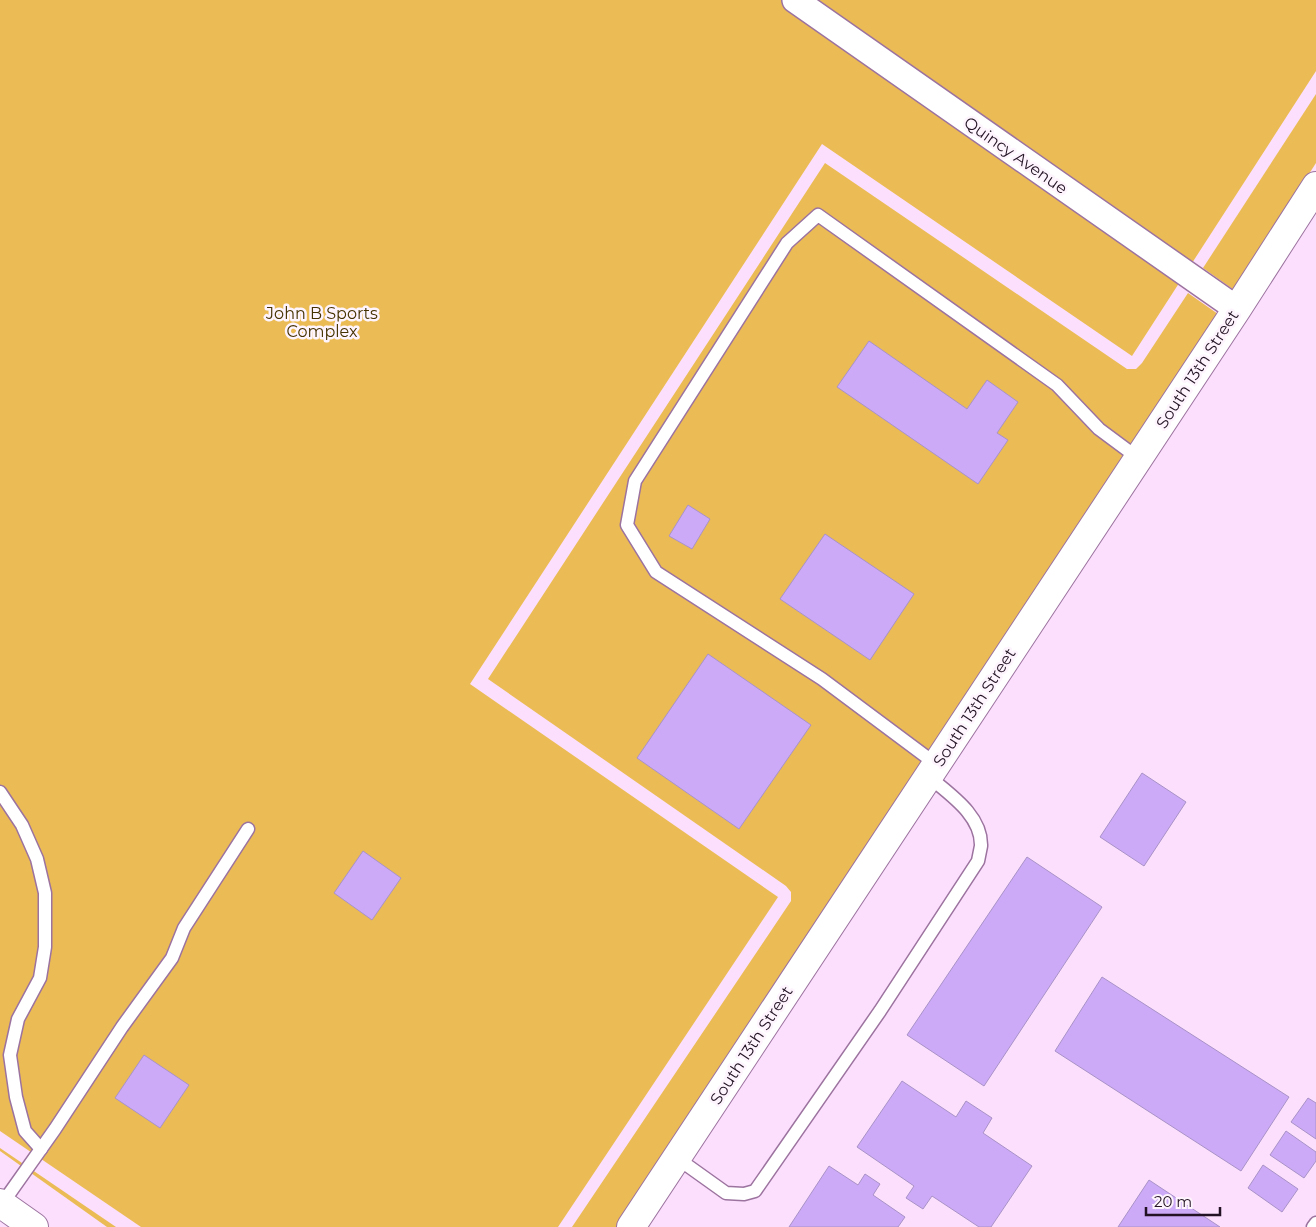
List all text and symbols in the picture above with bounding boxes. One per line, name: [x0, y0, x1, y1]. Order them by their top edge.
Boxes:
street label: Quincy Avenue: [961, 113, 1071, 198]
park label: John B Sports Complex: [265, 304, 378, 341]
street label: South 13th Street: [1152, 306, 1243, 432]
street label: South 13th Street: [929, 644, 1020, 770]
street label: South 13th Street: [706, 982, 797, 1108]
scale bar: [1146, 1184, 1220, 1216]
text: 20 m: [1154, 1192, 1192, 1211]

